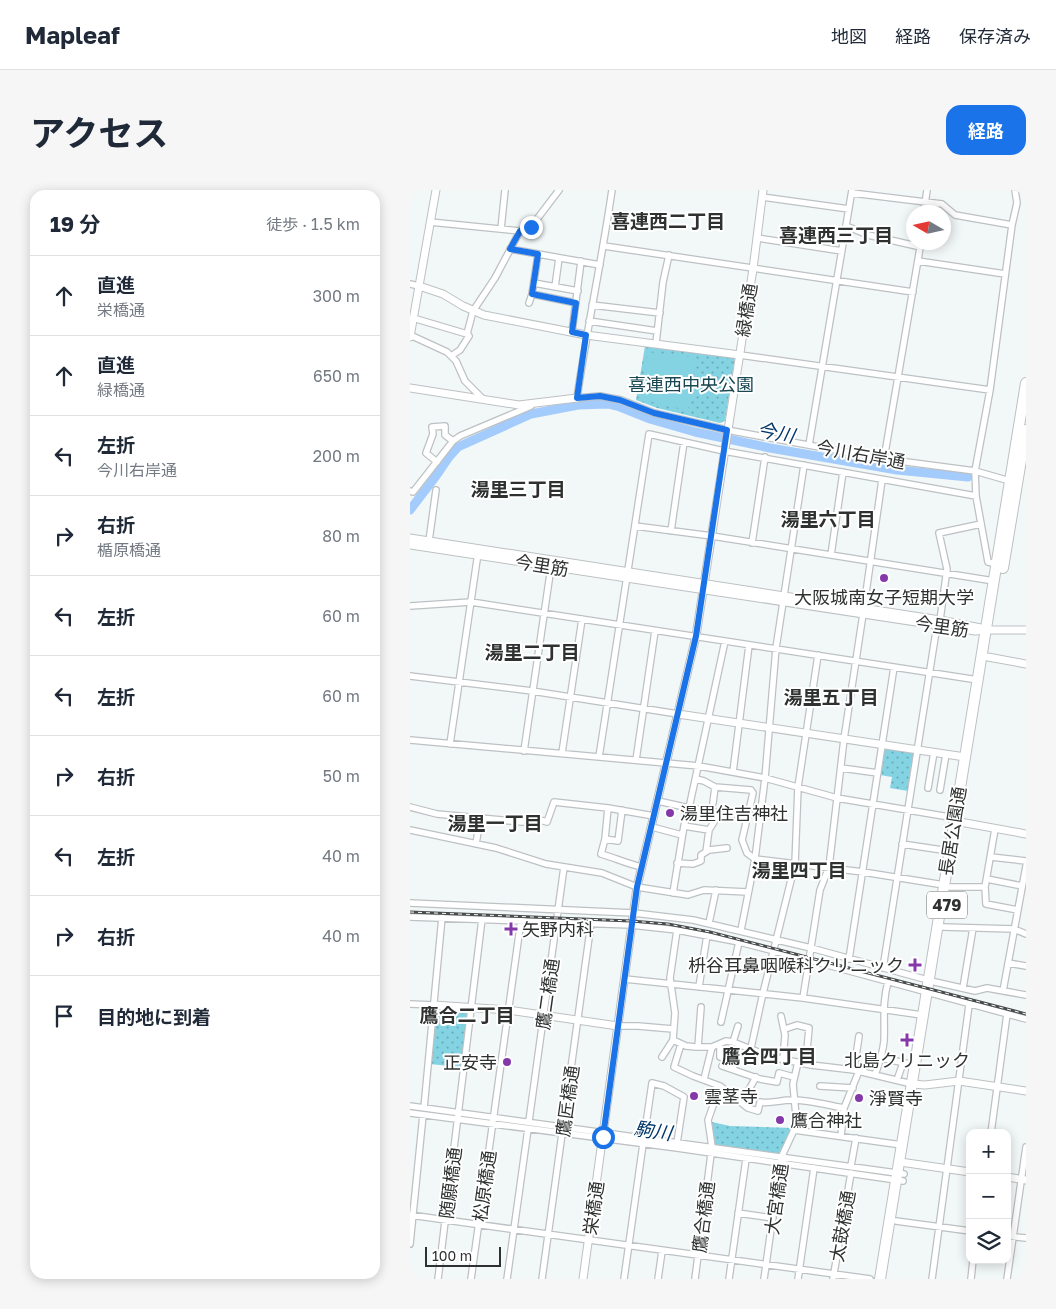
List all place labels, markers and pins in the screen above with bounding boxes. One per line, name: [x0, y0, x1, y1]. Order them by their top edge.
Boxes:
marker: 大阪城南女子短期大学: [878, 572, 890, 584]
place label: 大阪城南女子短期大学: [794, 586, 974, 608]
place label: 湯里住吉神社: [680, 802, 788, 824]
marker: 湯里住吉神社: [664, 807, 676, 819]
place label: 矢野内科: [522, 918, 594, 940]
marker: 矢野内科: [504, 922, 518, 936]
place label: 枡谷耳鼻咽喉科クリニック: [688, 954, 904, 976]
marker: 枡谷耳鼻咽喉科クリニック: [908, 958, 922, 972]
marker: 北島クリニック: [900, 1033, 914, 1047]
place label: 北島クリニック: [844, 1049, 970, 1071]
place label: 正安寺: [443, 1051, 497, 1073]
marker: 正安寺: [501, 1056, 513, 1068]
place label: 雲茎寺: [704, 1085, 758, 1107]
place label: 淨賢寺: [869, 1087, 923, 1109]
marker: 雲茎寺: [688, 1090, 700, 1102]
marker: 淨賢寺: [853, 1092, 865, 1104]
place label: 鷹合神社: [790, 1109, 862, 1131]
marker: 鷹合神社: [774, 1114, 786, 1126]

